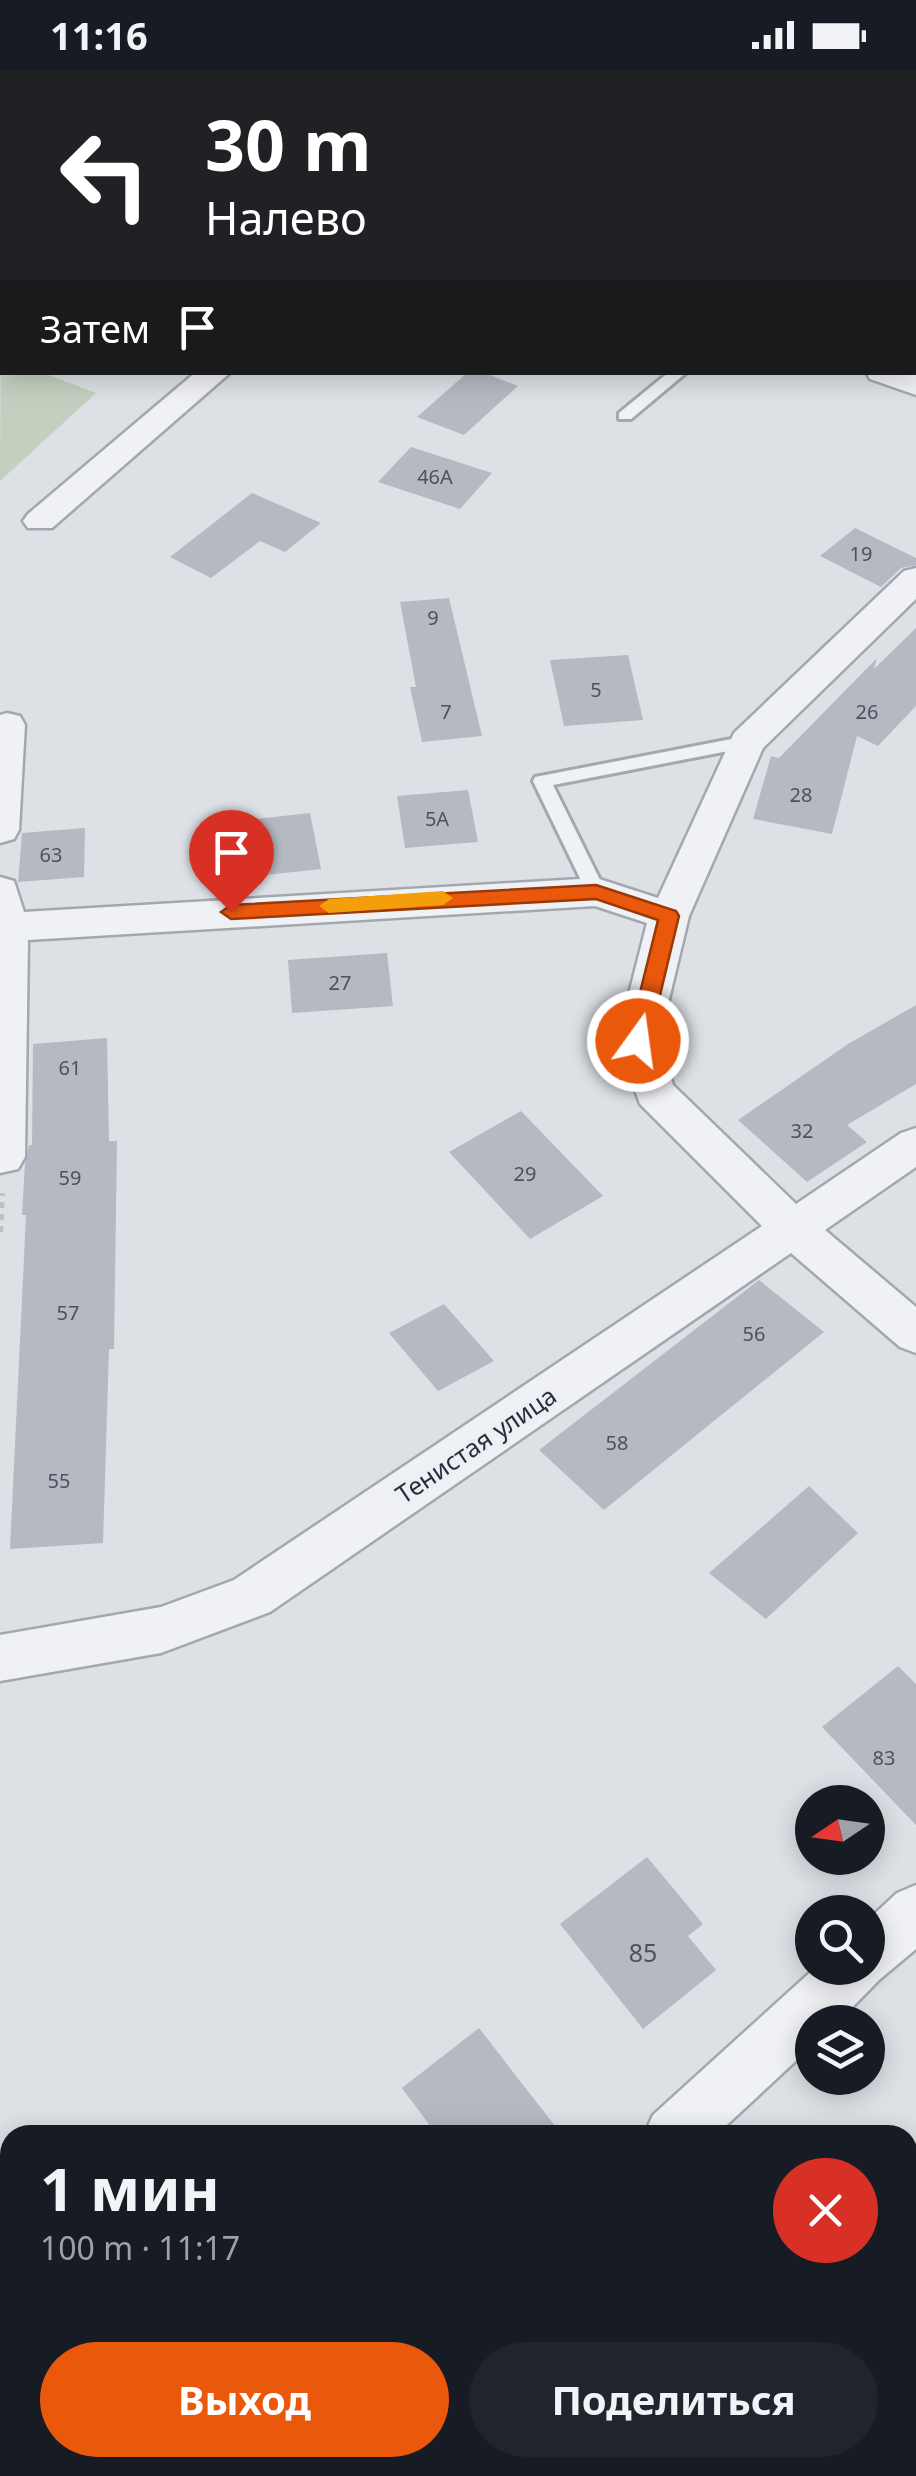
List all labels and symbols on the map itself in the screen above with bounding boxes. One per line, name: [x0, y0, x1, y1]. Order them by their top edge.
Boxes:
house number: 46А: [417, 463, 453, 490]
house number: 19: [850, 540, 872, 567]
house number: 9: [427, 604, 439, 631]
house number: 5: [590, 676, 602, 703]
house number: 7: [440, 698, 452, 725]
house number: 26: [856, 698, 878, 725]
house number: 28: [790, 781, 812, 808]
house number: 5А: [425, 805, 449, 832]
pin: [189, 810, 274, 913]
house number: 63: [40, 841, 62, 868]
house number: 27: [329, 969, 351, 996]
position arrow: [586, 989, 690, 1093]
house number: 61: [59, 1054, 81, 1081]
house number: 32: [791, 1117, 813, 1144]
house number: 29: [514, 1160, 536, 1187]
house number: 59: [59, 1164, 81, 1191]
house number: 57: [57, 1299, 79, 1326]
house number: 56: [743, 1320, 765, 1347]
street label: Тенистая улица: [388, 1378, 563, 1511]
house number: 58: [606, 1429, 628, 1456]
house number: 55: [48, 1467, 70, 1494]
house number: 83: [873, 1744, 895, 1771]
north arrow: [795, 1785, 885, 1875]
house number: 85: [629, 1935, 657, 1969]

